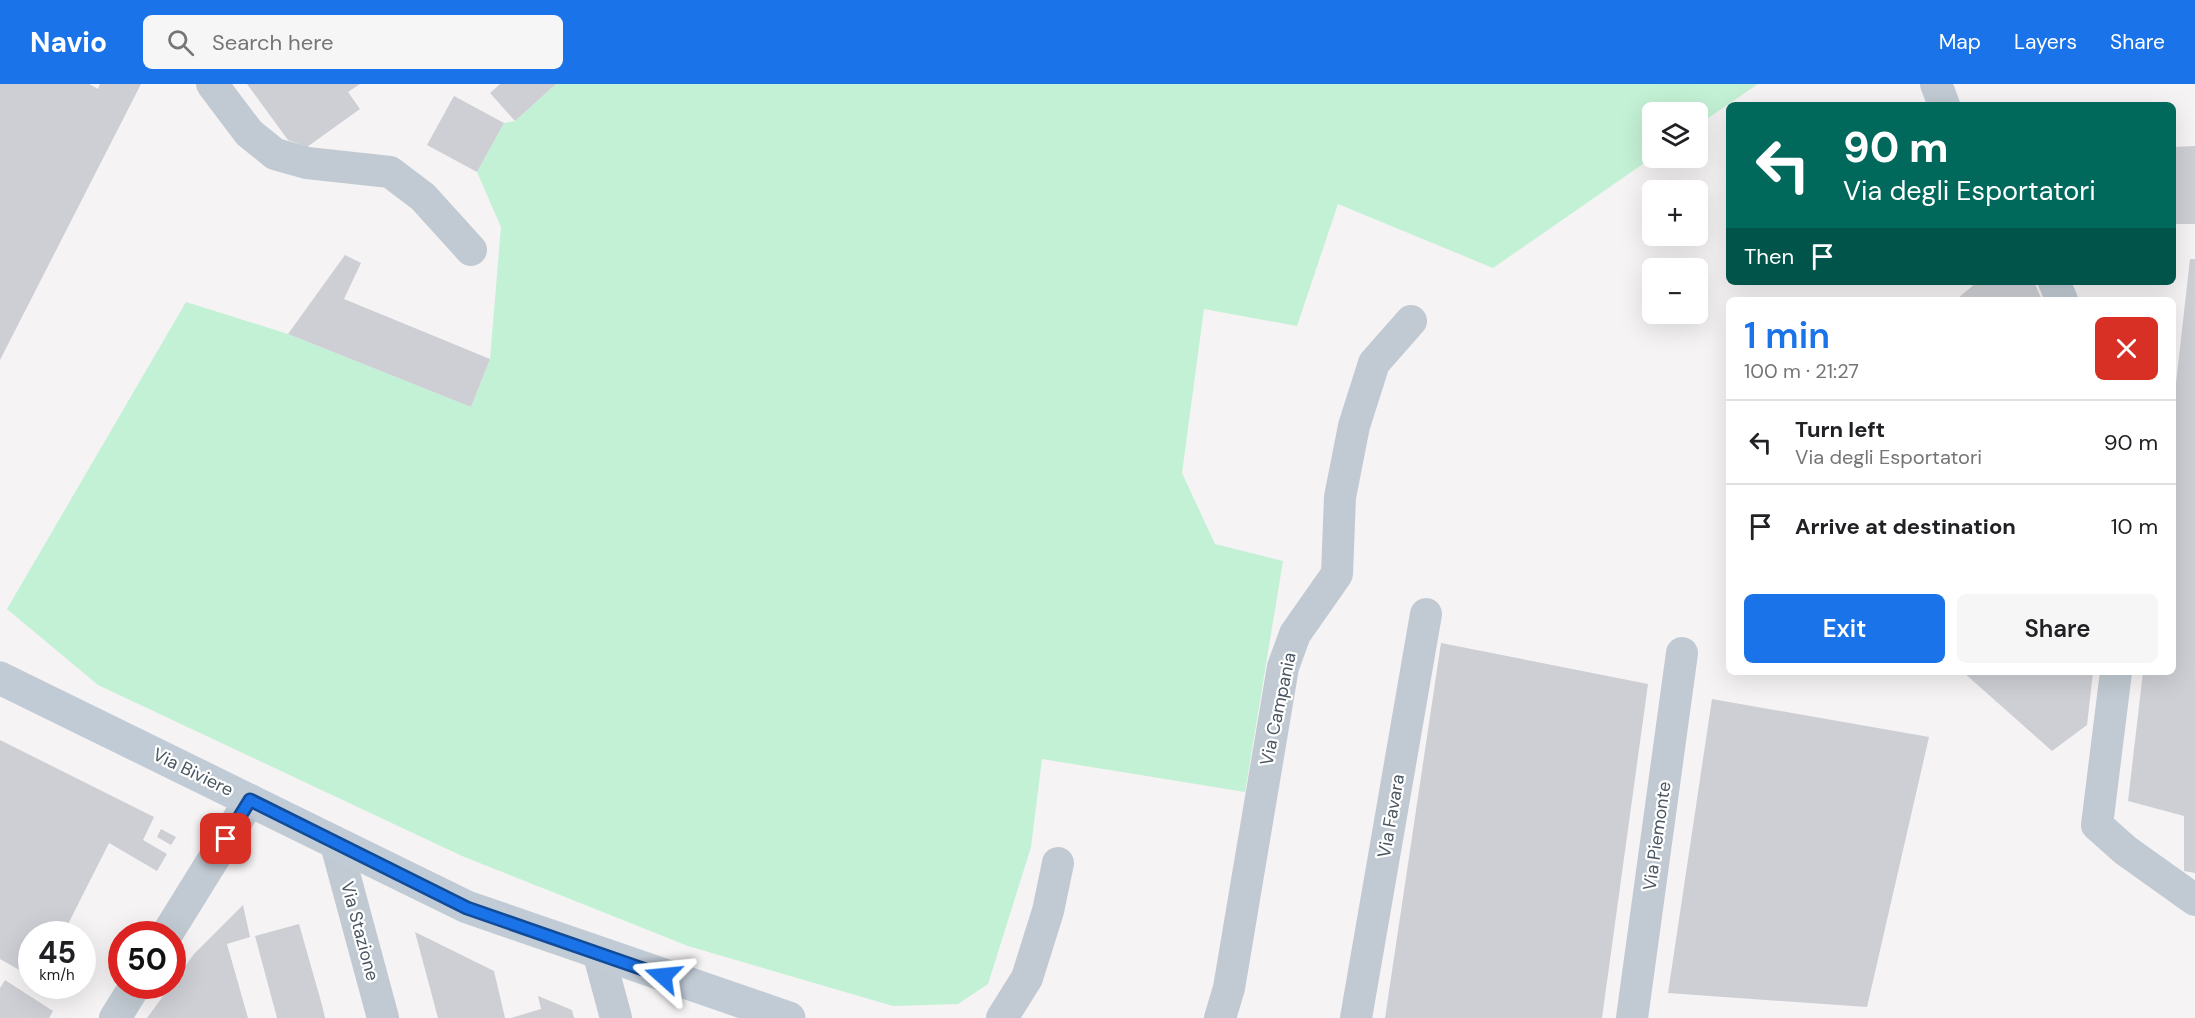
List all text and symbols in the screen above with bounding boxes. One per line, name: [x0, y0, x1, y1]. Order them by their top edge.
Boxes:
search box: [143, 15, 563, 69]
text: Navio: [30, 24, 107, 61]
icon: search: [164, 26, 197, 59]
text: Search here: [212, 28, 333, 57]
text: Map: [1939, 28, 1981, 56]
text: Layers: [2014, 28, 2077, 56]
text: Share: [2110, 28, 2165, 56]
map controls: [1642, 102, 1708, 324]
button: layers: [1642, 102, 1708, 168]
text: 90 m: [1843, 120, 1949, 175]
icon: left: [1744, 126, 1822, 204]
text: Via degli Esportatori: [1843, 173, 2096, 208]
button: +: [1642, 180, 1708, 246]
icon: arrive: [1806, 240, 1839, 273]
text: Then: [1744, 242, 1794, 271]
button: −: [1642, 258, 1708, 324]
text: 1 min: [1744, 312, 1830, 359]
button: close: [2095, 317, 2158, 380]
text: 100 m · 21:27: [1744, 358, 1859, 384]
text: Turn left: [1795, 415, 1885, 444]
icon: left: [1744, 426, 1777, 459]
text: 90 m: [2104, 428, 2158, 457]
text: Via degli Esportatori: [1795, 444, 1982, 470]
icon: arrive: [1744, 510, 1777, 543]
text: Arrive at destination: [1795, 512, 2016, 541]
text: 10 m: [2111, 512, 2158, 541]
button: Exit: [1744, 594, 1945, 663]
button: Share: [1957, 594, 2158, 663]
street label: Via Campania: [1254, 650, 1302, 768]
street label: Via Biviere: [149, 742, 237, 802]
street label: Via Favara: [1372, 772, 1410, 860]
street label: Via Piemonte: [1637, 780, 1677, 892]
pin: [200, 813, 251, 864]
icon: arrive: [209, 822, 242, 855]
street label: Via Stazione: [335, 879, 385, 983]
speed limit sign: 50: [108, 921, 186, 999]
text: 45: [38, 933, 76, 972]
position arrow: [631, 944, 695, 1008]
text: km/h: [39, 965, 75, 985]

